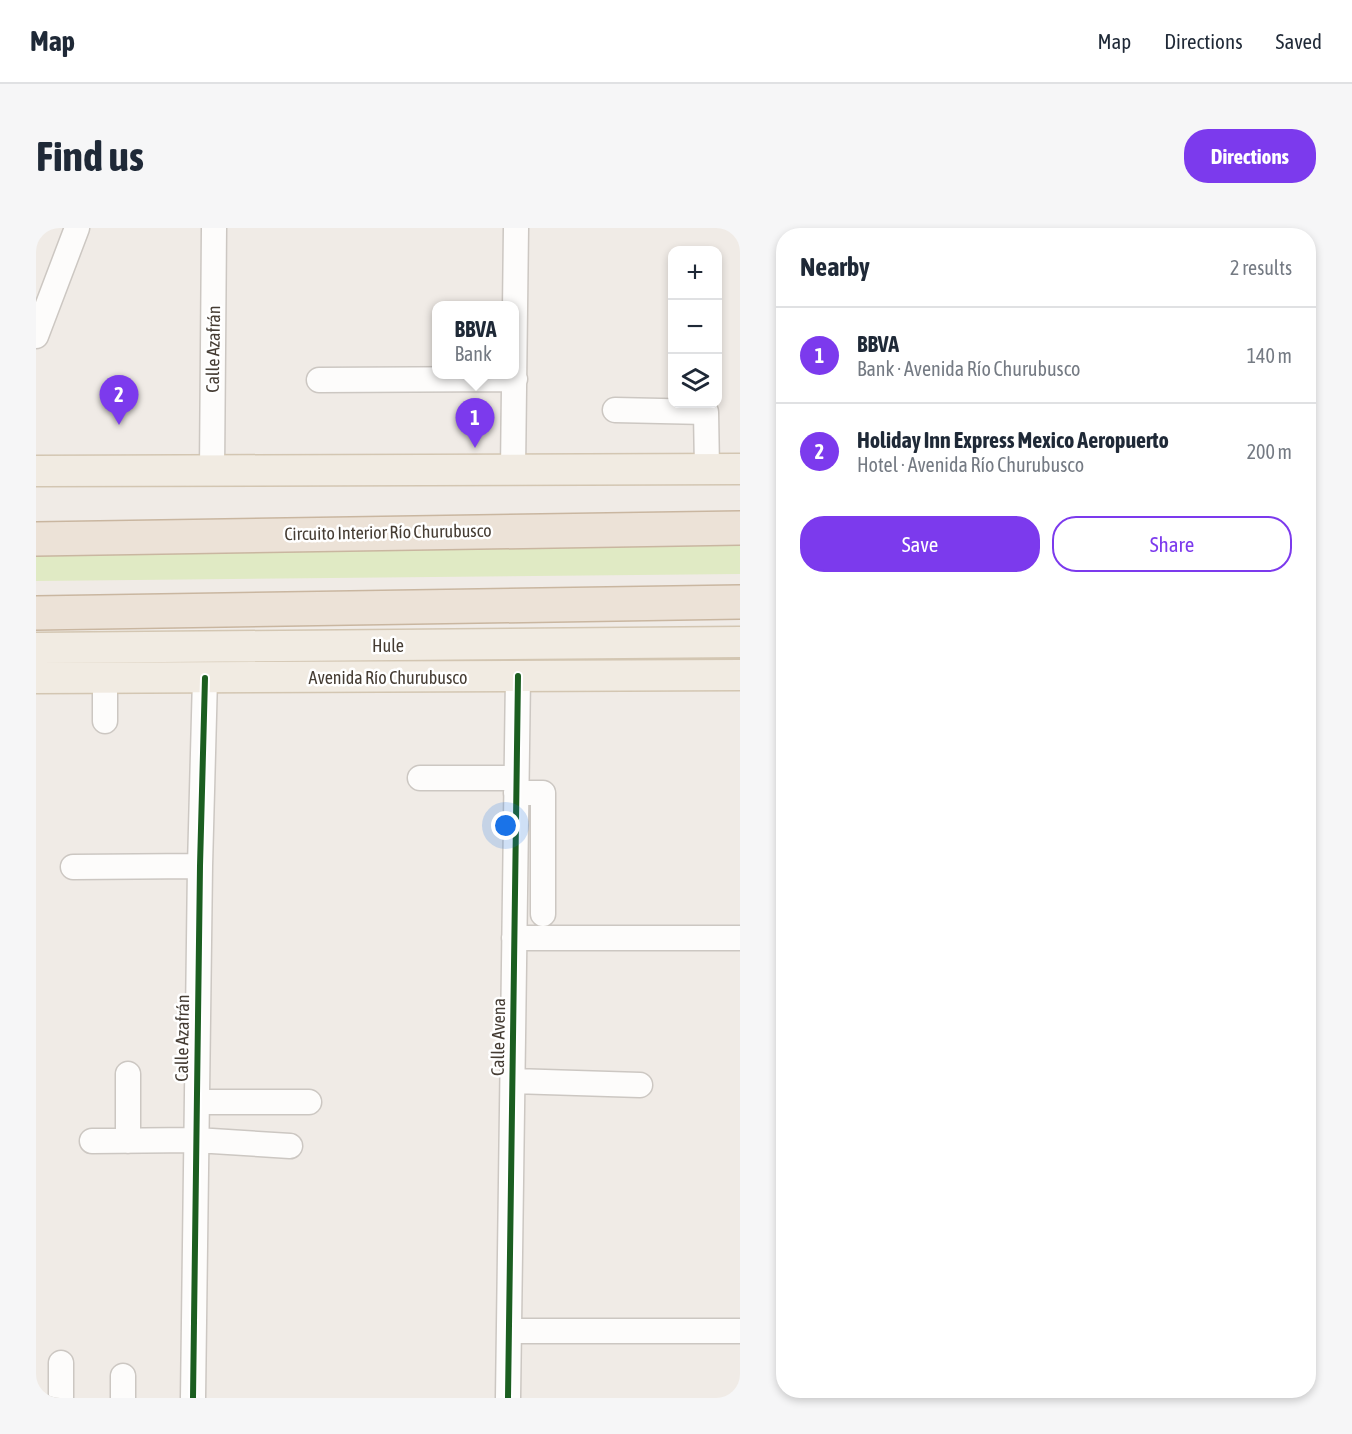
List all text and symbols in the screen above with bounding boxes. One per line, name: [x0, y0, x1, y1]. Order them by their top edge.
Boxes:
text: Map: [30, 25, 75, 57]
text: Map: [1097, 29, 1131, 53]
text: Directions: [1164, 29, 1243, 53]
text: Saved: [1276, 29, 1322, 53]
button: Directions: [1184, 129, 1316, 183]
text: Find us: [36, 132, 144, 180]
map controls: [668, 246, 722, 408]
button: +: [668, 246, 722, 300]
text: Nearby: [800, 252, 870, 282]
text: 2 results: [1230, 256, 1292, 279]
button: −: [668, 300, 722, 354]
popup: [432, 301, 519, 379]
street label: Calle Azafrán: [202, 305, 224, 393]
text: BBVA: [455, 316, 496, 342]
text: BBVA: [857, 331, 899, 357]
text: Bank: [455, 342, 492, 365]
text: 1: [815, 344, 824, 367]
text: 140 m: [1247, 344, 1292, 367]
button: layers: [668, 354, 722, 408]
text: Bank · Avenida Río Churubusco: [857, 357, 1080, 380]
pin: 2: [100, 376, 139, 425]
pin: 1: [456, 398, 494, 448]
text: Holiday Inn Express Mexico Aeropuerto: [857, 427, 1169, 453]
text: 2: [815, 440, 824, 463]
text: 200 m: [1247, 440, 1292, 463]
text: Hotel · Avenida Río Churubusco: [857, 453, 1084, 476]
button: Save: [800, 516, 1040, 572]
button: Share: [1052, 516, 1292, 572]
street label: Circuito Interior Río Churubusco: [284, 520, 492, 544]
street label: Hule: [372, 635, 404, 656]
street label: Avenida Río Churubusco: [309, 667, 467, 688]
your location: [491, 811, 520, 840]
street label: Calle Azafrán: [171, 994, 193, 1082]
street label: Calle Avena: [487, 998, 509, 1076]

